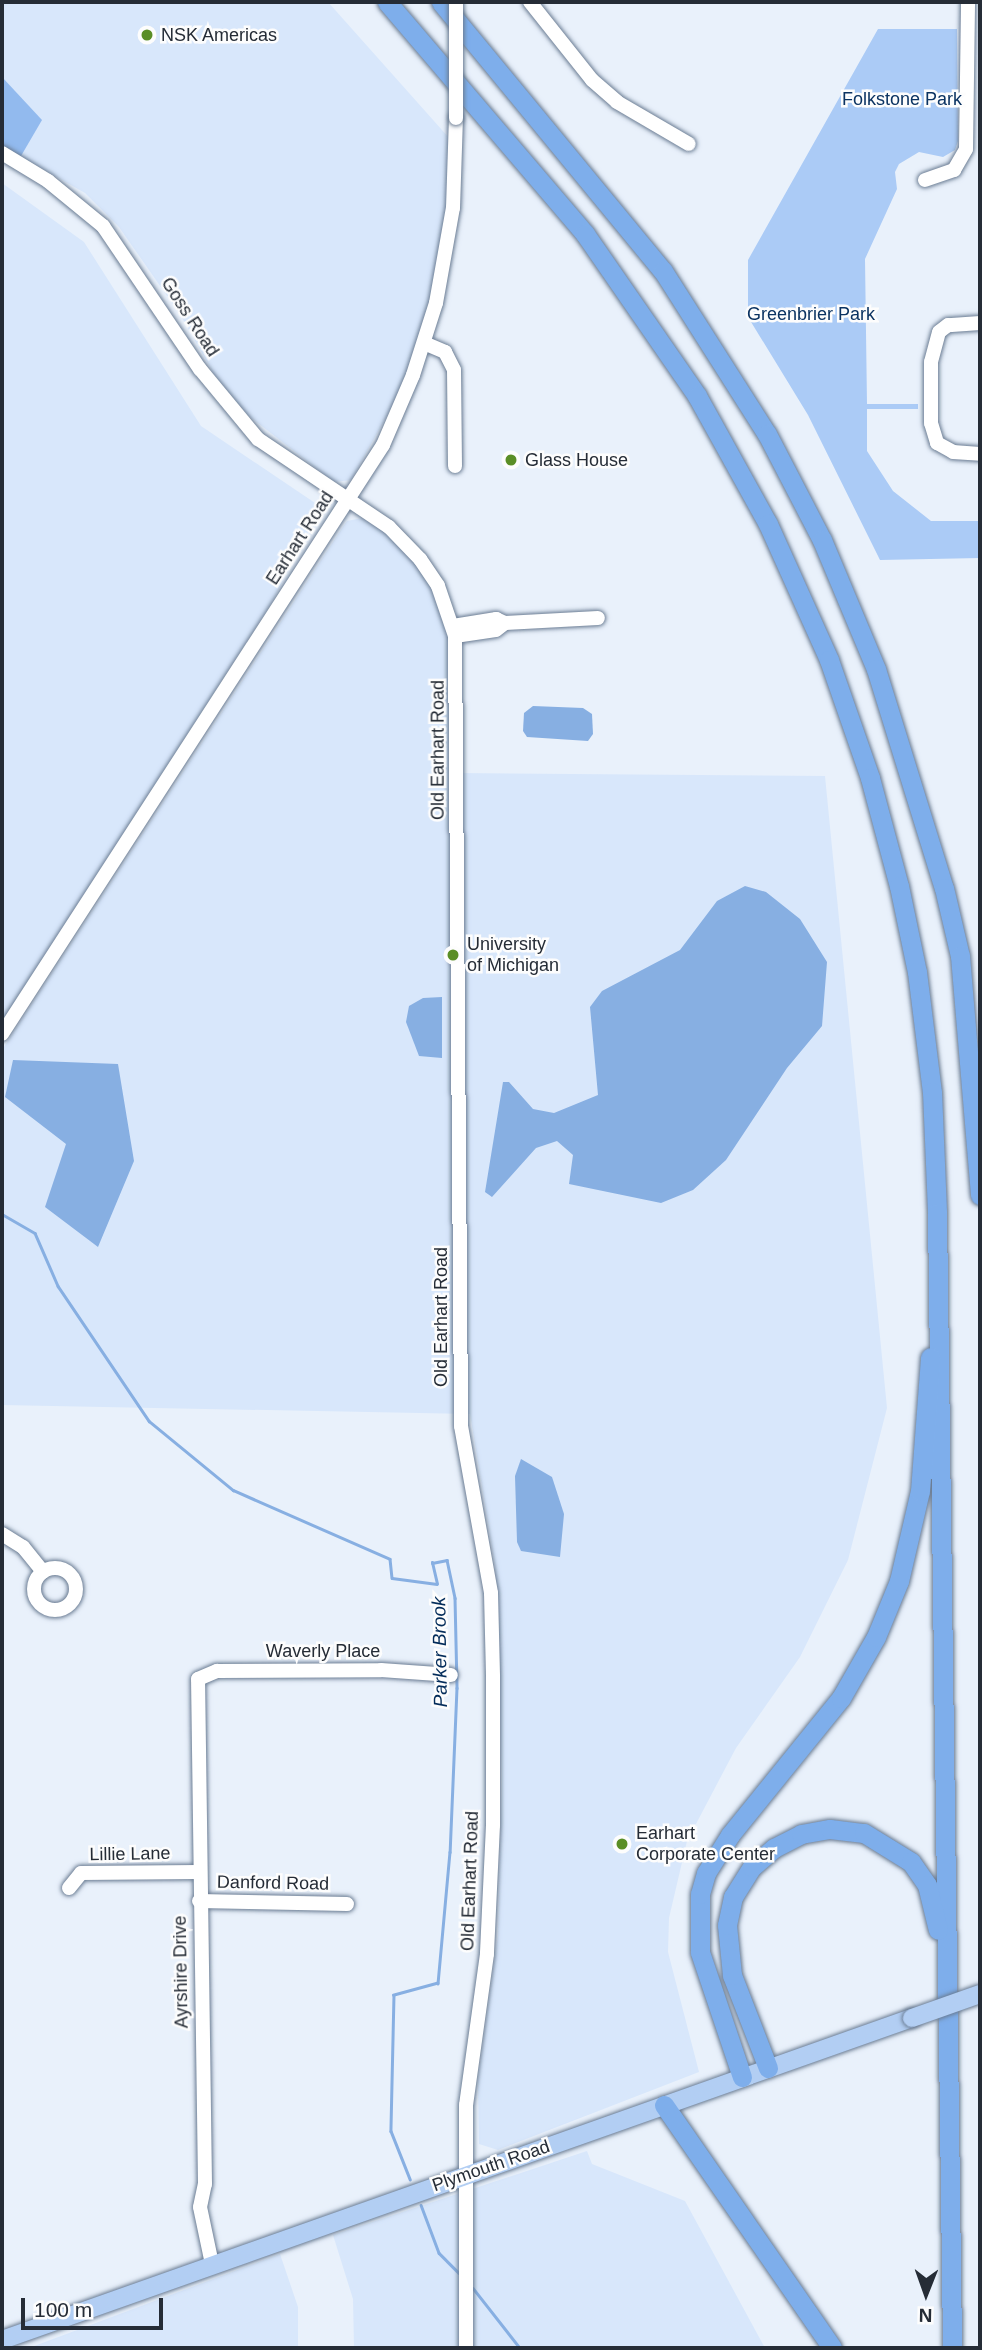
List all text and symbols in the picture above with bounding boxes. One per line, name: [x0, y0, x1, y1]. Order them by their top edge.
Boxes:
place label: NSK Americas: [161, 24, 278, 46]
marker: NSK Americas: [139, 27, 155, 43]
park label: Folkstone Park: [842, 88, 962, 110]
street label: Goss Road: [156, 273, 224, 361]
park label: Greenbrier Park: [747, 303, 875, 325]
place label: Glass House: [525, 449, 628, 471]
marker: Glass House: [503, 452, 519, 468]
street label: Earhart Road: [262, 487, 338, 589]
street label: Old Earhart Road: [427, 680, 449, 820]
place label: University of Michigan: [467, 934, 559, 976]
marker: University of Michigan: [445, 947, 461, 963]
street label: Old Earhart Road: [430, 1247, 452, 1387]
water label: Parker Brook: [428, 1596, 452, 1708]
street label: Waverly Place: [266, 1640, 380, 1662]
street label: Old Earhart Road: [457, 1811, 483, 1951]
place label: Earhart Corporate Center: [636, 1823, 775, 1866]
marker: Earhart Corporate Center: [614, 1836, 630, 1852]
street label: Lillie Lane: [89, 1842, 171, 1866]
street label: Danford Road: [217, 1871, 329, 1895]
street label: Ayrshire Drive: [169, 1915, 193, 2029]
street label: Plymouth Road: [429, 2136, 553, 2196]
north arrow: [891, 2259, 961, 2329]
scale bar: [24, 2284, 166, 2328]
text: 100 m: [34, 2298, 92, 2321]
text: N: [919, 2305, 933, 2326]

